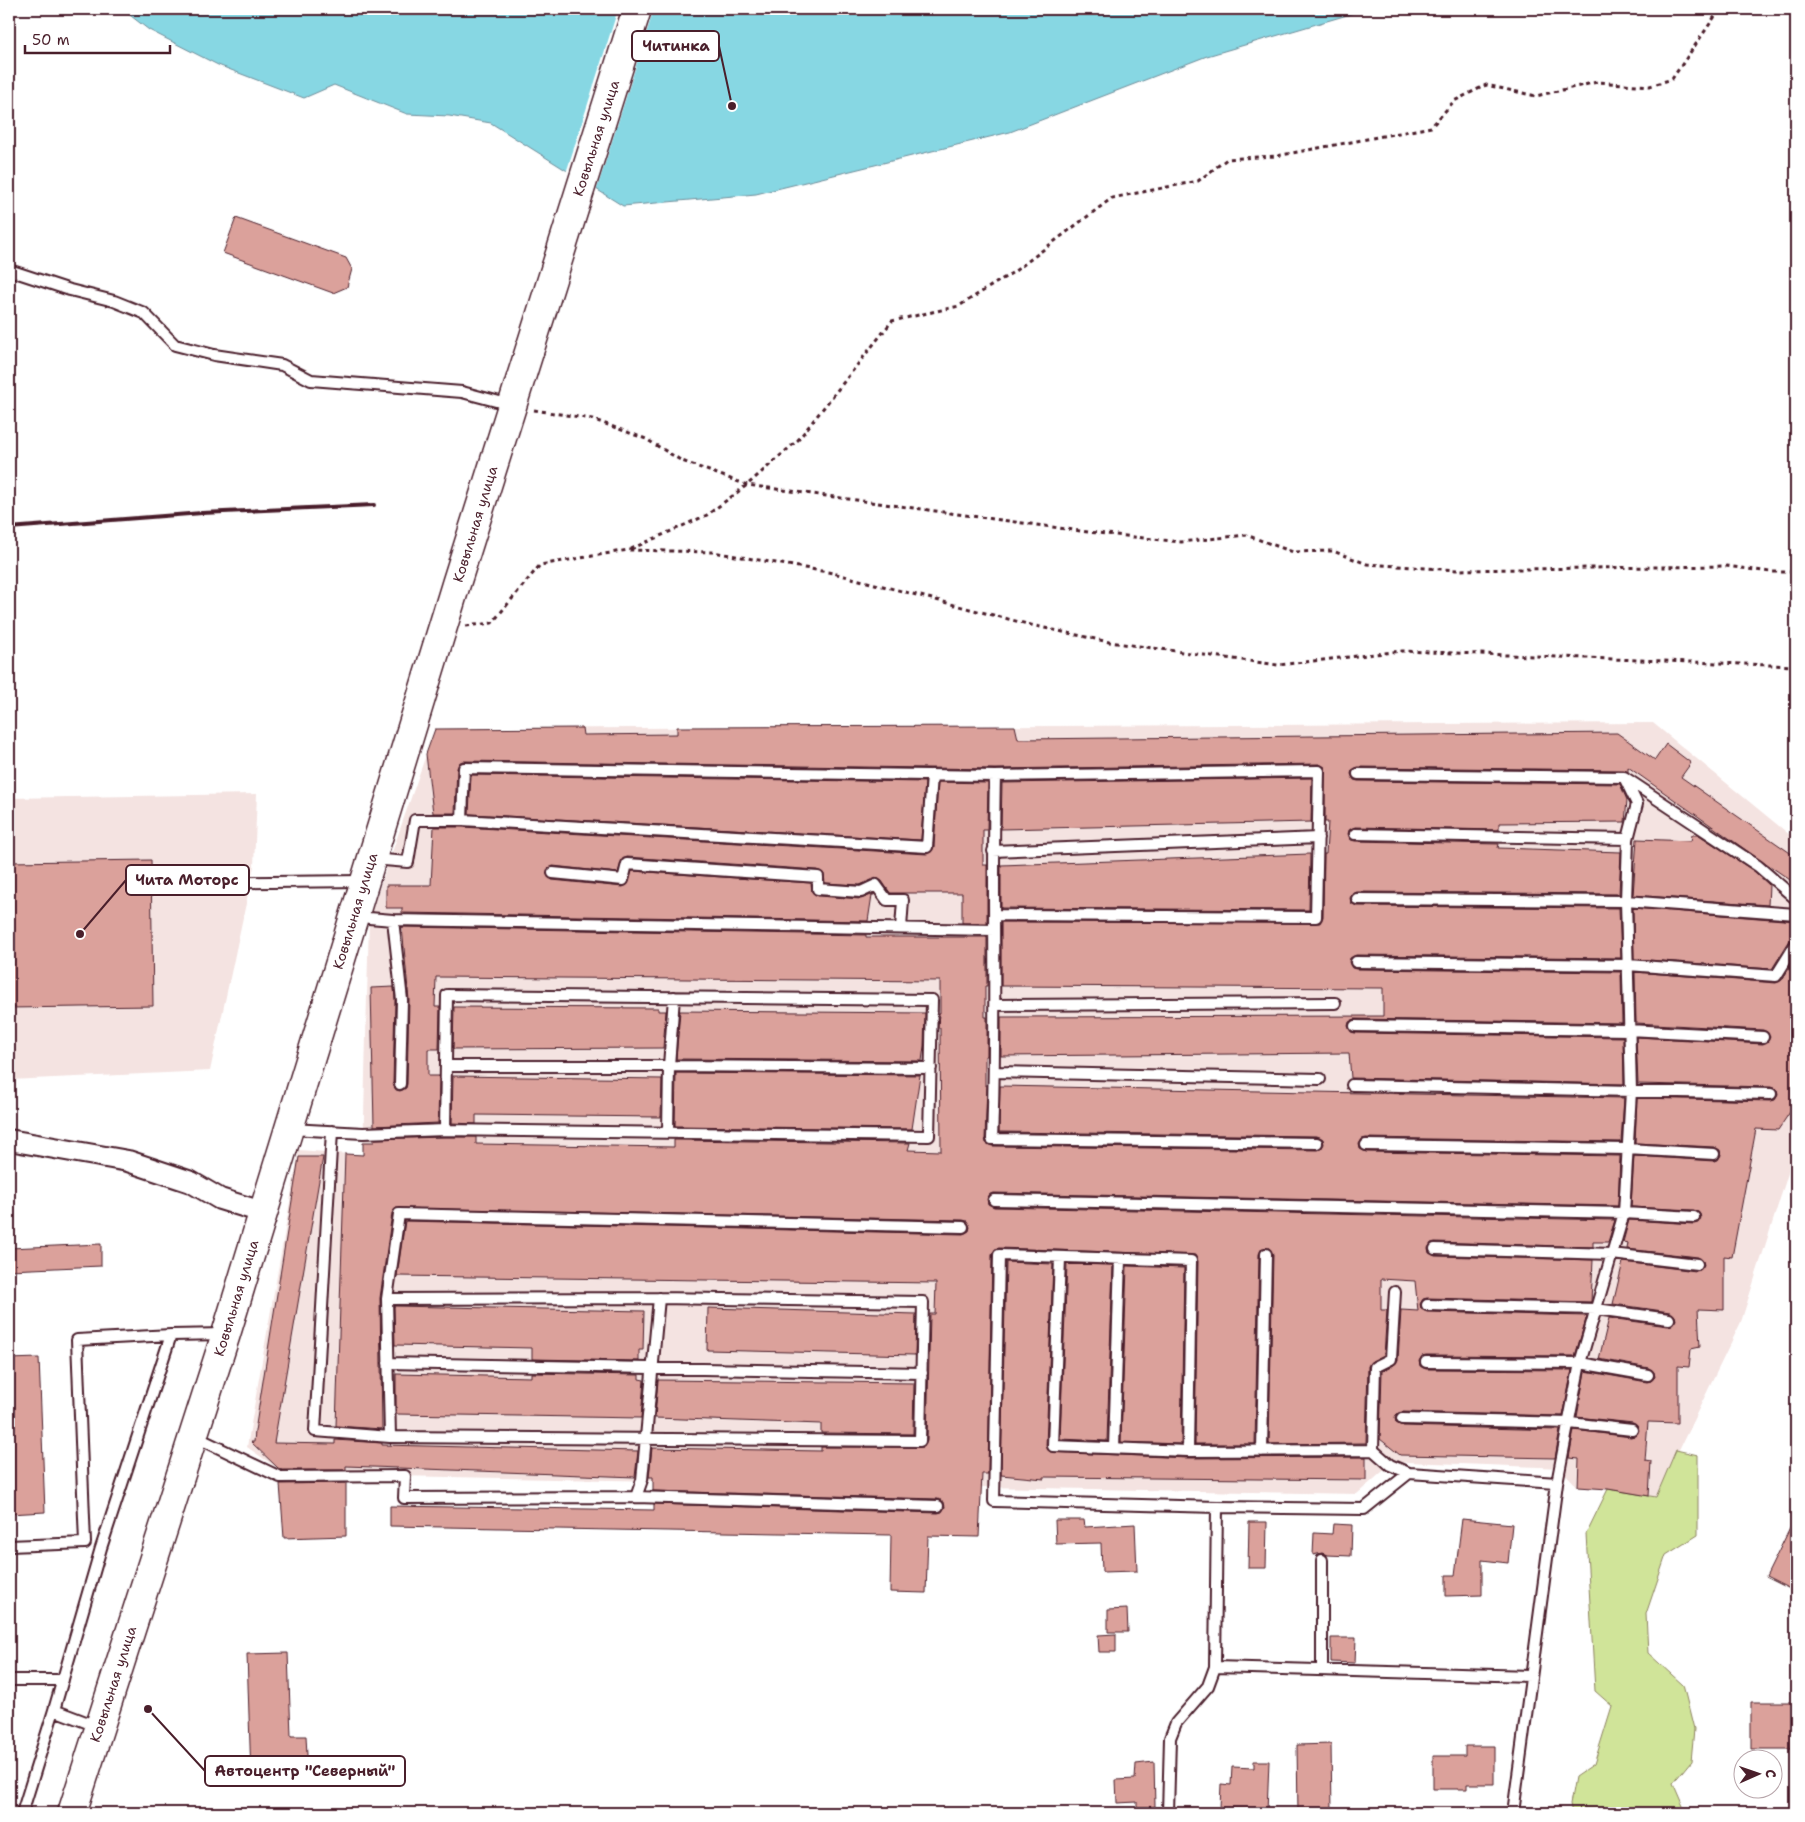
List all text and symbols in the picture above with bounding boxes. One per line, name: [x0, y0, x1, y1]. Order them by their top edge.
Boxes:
scale bar: [25, 22, 170, 54]
text: 50 m: [32, 30, 70, 50]
callout: Читинка: [632, 31, 719, 61]
text: Читинка: [642, 36, 711, 56]
street label: Ковыльная улица: [569, 77, 623, 198]
street label: Ковыльная улица: [449, 463, 501, 585]
street label: Ковыльная улица: [329, 850, 381, 972]
callout: Чита Моторс: [126, 865, 249, 895]
text: Чита Моторс: [135, 870, 239, 890]
street label: Ковыльная улица: [210, 1237, 262, 1359]
street label: Ковыльная улица: [86, 1623, 140, 1744]
north arrow: [1732, 1750, 1782, 1800]
callout: Автоцентр "Северный": [205, 1756, 405, 1786]
text: Автоцентр "Северный": [215, 1761, 396, 1781]
text: С: [1762, 1769, 1780, 1778]

